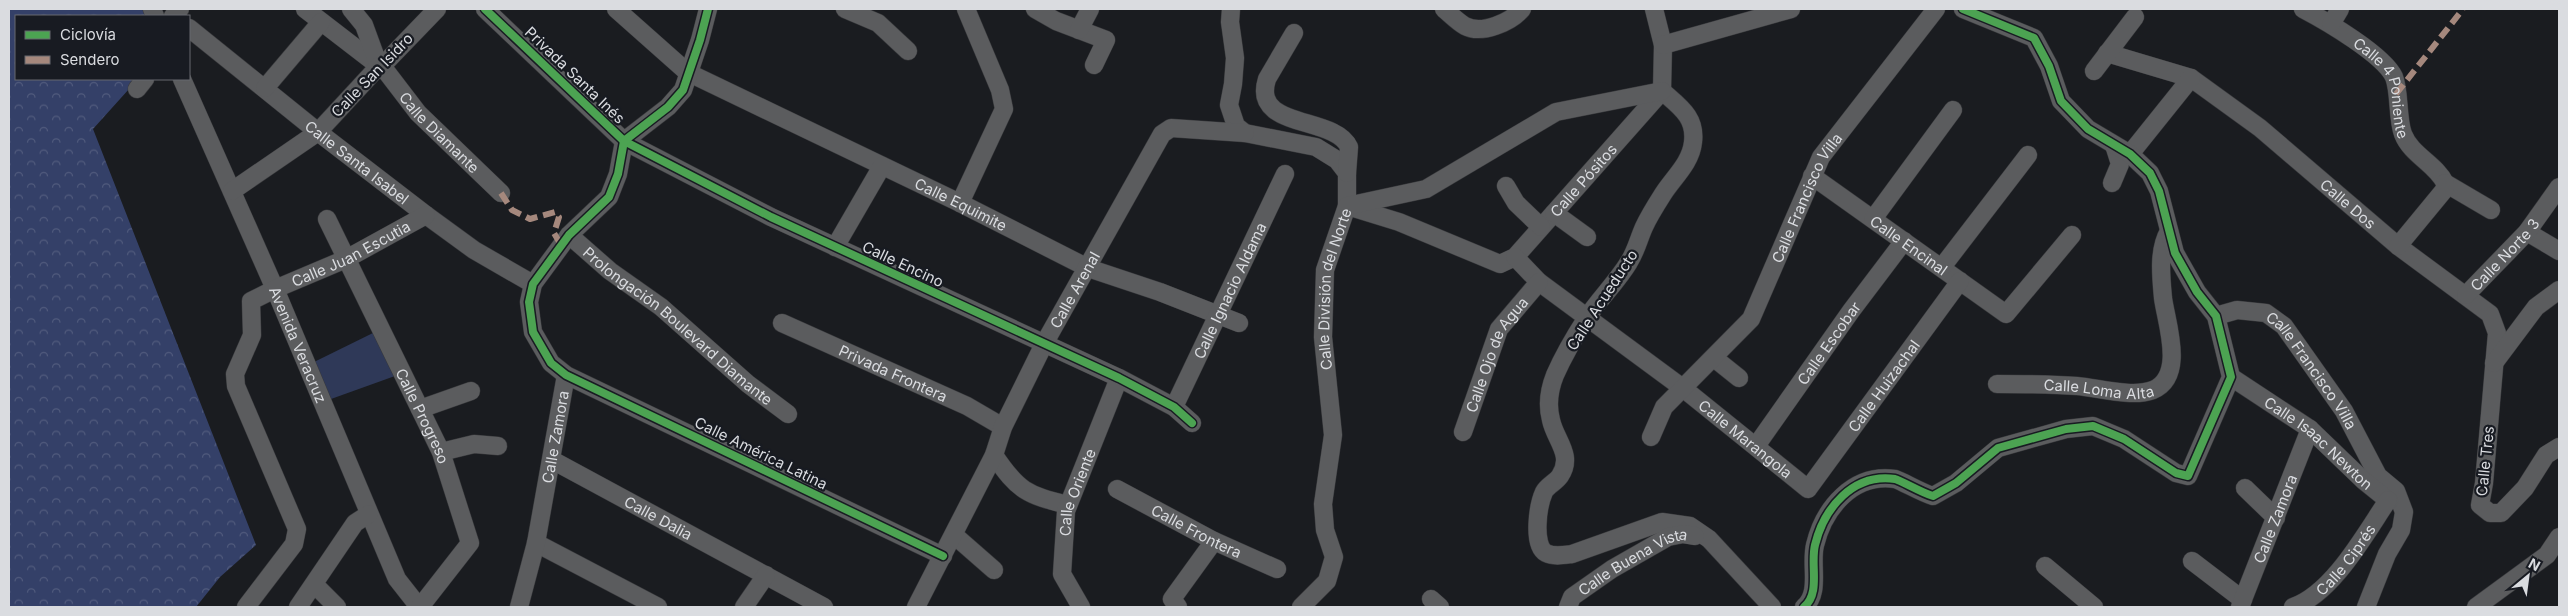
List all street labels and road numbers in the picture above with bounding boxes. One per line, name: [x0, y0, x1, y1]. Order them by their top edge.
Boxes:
street label: Privada Santa Inés: [521, 22, 629, 128]
street label: Calle San Isidro: [327, 29, 417, 121]
street label: Calle 4 Poniente: [2350, 33, 2413, 141]
street label: Calle Diamante: [396, 88, 484, 177]
street label: Calle Santa Isabel: [301, 116, 413, 208]
street label: Calle Francisco Villa: [1767, 129, 1846, 266]
street label: Calle Pósitos: [1546, 139, 1621, 221]
street label: Calle Equimite: [912, 173, 1010, 235]
street label: Calle Dos: [2316, 174, 2380, 233]
street label: Calle División del Norte: [1313, 205, 1355, 371]
street label: Calle Encinal: [1866, 211, 1951, 279]
street label: Calle Norte 3: [2466, 214, 2543, 295]
street label: Calle Juan Escutia: [288, 216, 413, 291]
street label: Calle Ignacio Aldama: [1189, 219, 1270, 362]
street label: Calle Encino: [859, 237, 947, 291]
street label: Prolongación Boulevard Diamante: [579, 242, 777, 409]
street label: Calle Acueducto: [1562, 246, 1642, 354]
street label: Calle Arenal: [1045, 248, 1104, 332]
street label: Avenida Veracruz: [266, 284, 331, 406]
street label: Calle Ojo de Agua: [1461, 293, 1532, 415]
street label: Calle Escobar: [1793, 297, 1865, 388]
street label: Calle Francisco Villa: [2263, 307, 2361, 432]
street label: Calle Huizachal: [1843, 336, 1923, 436]
street label: Privada Frontera: [836, 340, 951, 406]
street label: Calle Progreso: [392, 365, 454, 466]
street label: Calle Loma Alta: [2043, 375, 2156, 403]
street label: Calle Zamora: [537, 389, 573, 485]
street label: Calle Isaac Newton: [2261, 392, 2377, 494]
street label: Calle Marangola: [1695, 395, 1796, 482]
street label: Calle América Latina: [691, 413, 831, 493]
street label: Calle Tres: [2472, 425, 2498, 497]
street label: Calle Oriente: [1055, 446, 1100, 537]
street label: Calle Zamora: [2249, 471, 2301, 566]
street label: Calle Dalia: [621, 491, 696, 544]
street label: Calle Frontera: [1148, 500, 1245, 562]
street label: Calle Ciprés: [2312, 520, 2379, 599]
street label: Calle Buena Vista: [1574, 524, 1689, 599]

